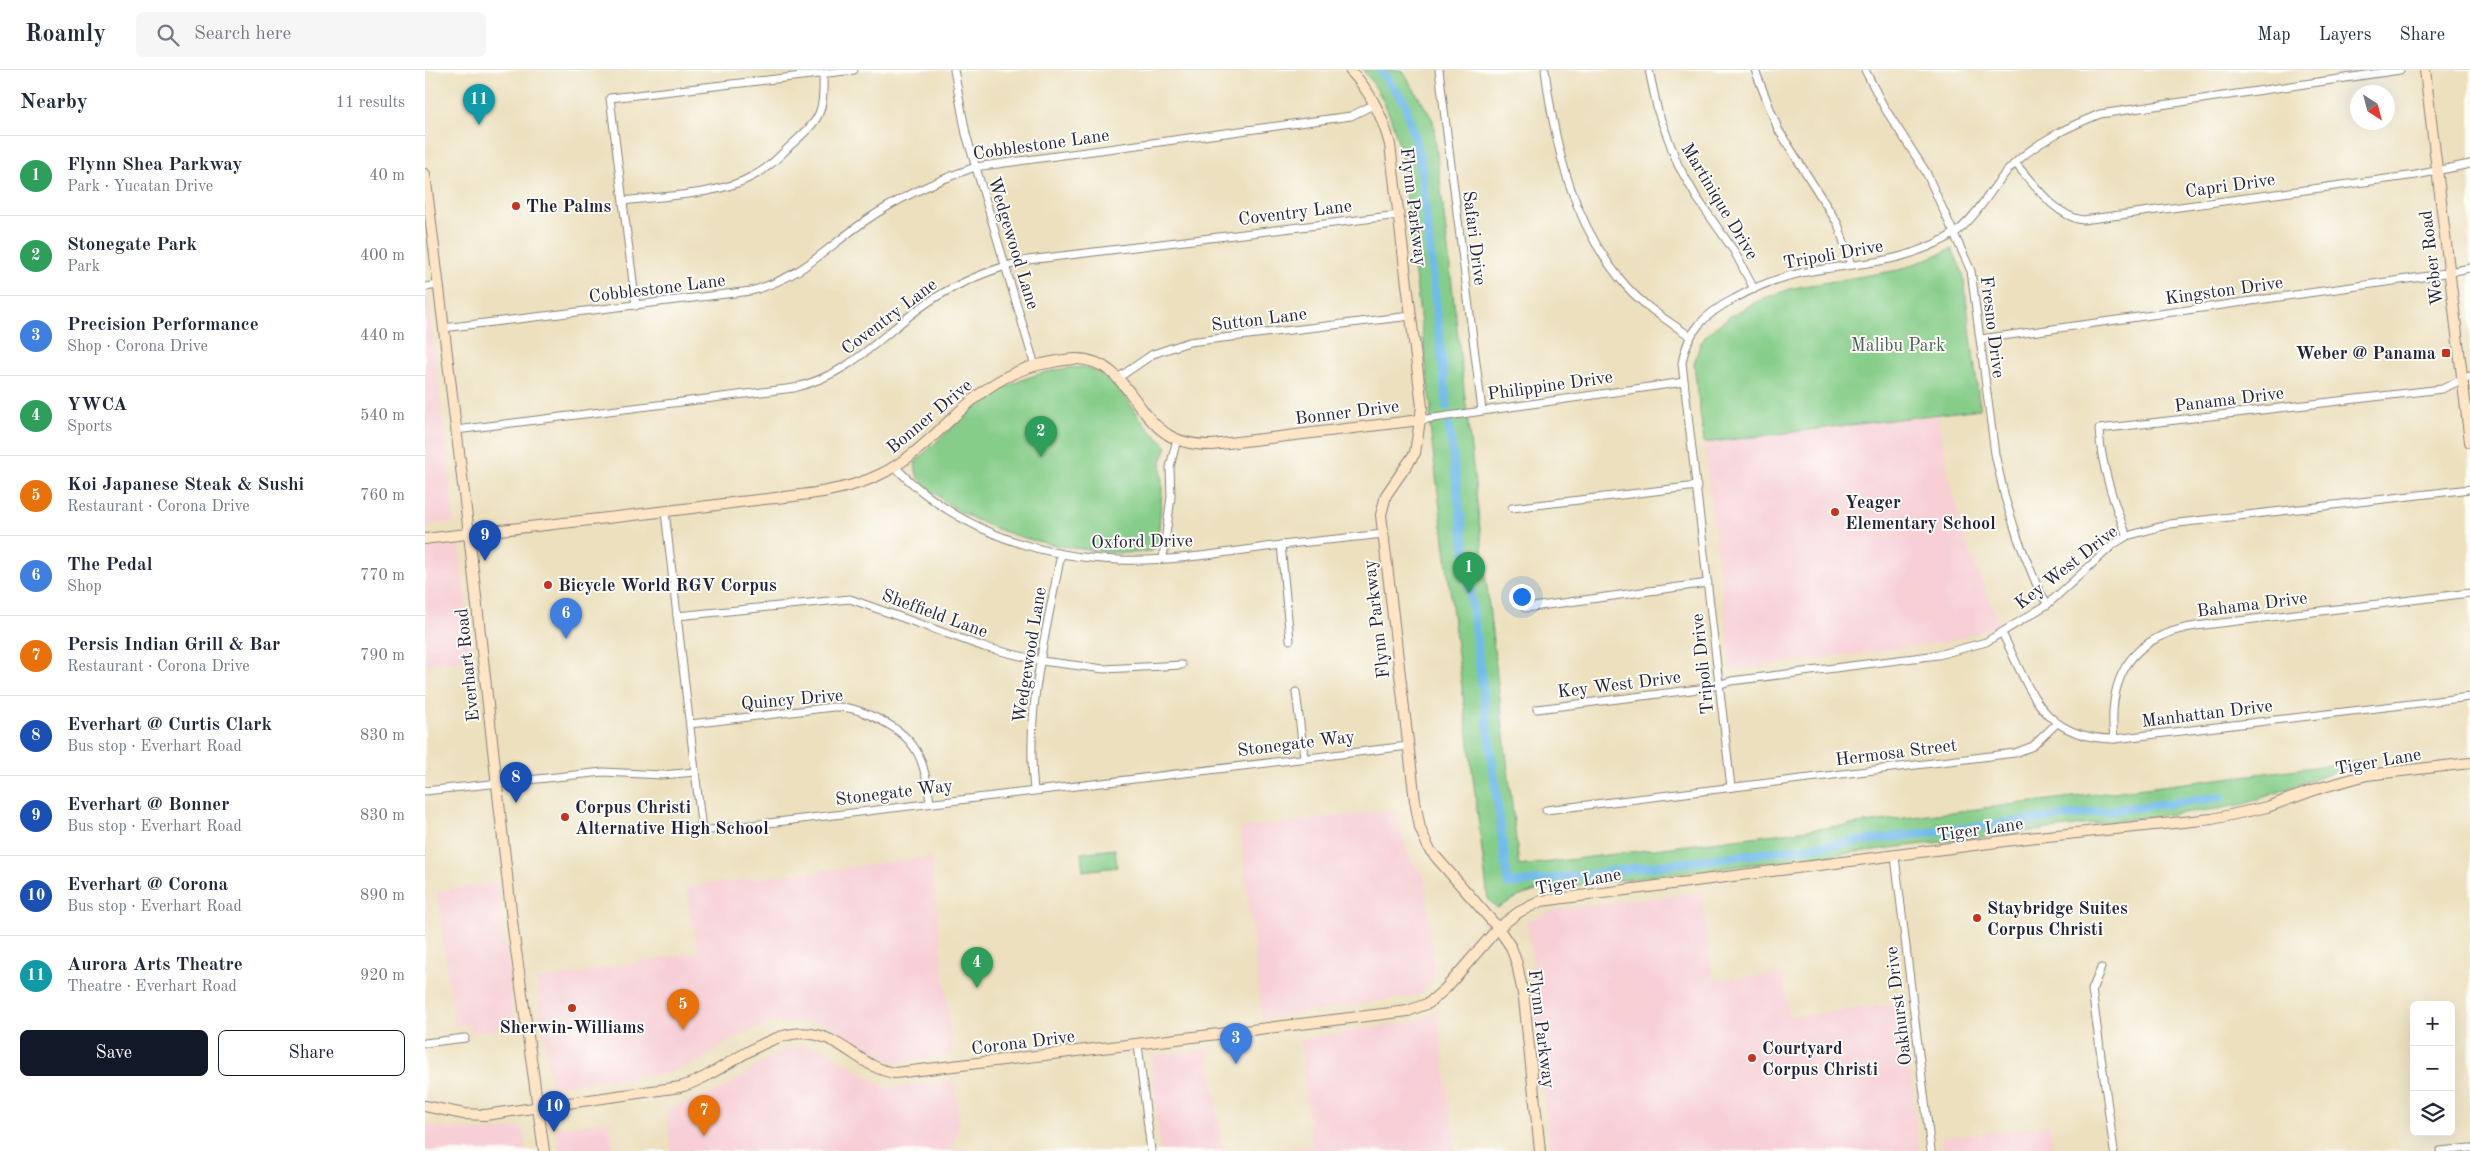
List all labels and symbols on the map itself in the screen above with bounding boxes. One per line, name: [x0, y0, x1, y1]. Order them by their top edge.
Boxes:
pin: 11: [463, 84, 495, 125]
north arrow: [2350, 85, 2395, 130]
street label: Cobblestone Lane: [972, 127, 1111, 163]
street label: Martinique Drive: [1677, 140, 1761, 263]
street label: Flynn Parkway: [1397, 147, 1429, 268]
street label: Capri Drive: [2184, 171, 2276, 201]
street label: Wedgewood Lane: [984, 175, 1042, 312]
street label: Safari Drive: [1459, 190, 1489, 287]
street label: Coventry Lane: [1237, 197, 1353, 229]
place label: The Palms: [526, 198, 611, 216]
marker: The Palms: [510, 200, 522, 212]
street label: Weber Road: [2417, 209, 2447, 307]
street label: Tripoli Drive: [1782, 237, 1885, 273]
street label: Cobblestone Lane: [588, 272, 727, 306]
street label: Kingston Drive: [2164, 274, 2284, 308]
street label: Coventry Lane: [839, 275, 941, 358]
street label: Fresno Drive: [1977, 275, 2007, 379]
street label: Sutton Lane: [1210, 305, 1308, 335]
park label: Malibu Park: [1851, 337, 1945, 355]
place label: Weber @ Panama: [2296, 345, 2436, 363]
marker: Weber @ Panama: [2440, 347, 2452, 359]
street label: Philippine Drive: [1486, 368, 1614, 404]
street label: Bonner Drive: [884, 376, 976, 457]
street label: Panama Drive: [2173, 384, 2285, 416]
street label: Bonner Drive: [1294, 398, 1400, 428]
pin: 2: [1025, 416, 1057, 457]
place label: Yeager Elementary School: [1845, 494, 1996, 533]
marker: Yeager Elementary School: [1829, 506, 1841, 518]
pin: 9: [469, 520, 501, 561]
street label: Key West Drive: [2012, 522, 2121, 613]
street label: Oxford Drive: [1091, 532, 1193, 552]
pin: 1: [1453, 552, 1485, 593]
street label: Flynn Parkway: [1361, 558, 1393, 679]
place label: Bicycle World RGV Corpus: [558, 577, 777, 595]
marker: Bicycle World RGV Corpus: [542, 579, 554, 591]
your location: [1509, 584, 1535, 610]
street label: Sheffield Lane: [879, 586, 990, 641]
street label: Wedgewood Lane: [1010, 586, 1050, 724]
street label: Bahama Drive: [2196, 589, 2309, 621]
pin: 6: [550, 598, 582, 639]
street label: Everhart Road: [453, 607, 483, 723]
street label: Tripoli Drive: [1689, 613, 1717, 715]
street label: Key West Drive: [1556, 668, 1682, 702]
street label: Quincy Drive: [740, 687, 844, 713]
street label: Manhattan Drive: [2141, 697, 2274, 731]
street label: Stonegate Way: [1236, 728, 1356, 760]
street label: Hermosa Street: [1834, 737, 1958, 769]
street label: Tiger Lane: [2334, 746, 2423, 778]
pin: 8: [500, 762, 532, 803]
street label: Stonegate Way: [834, 777, 954, 809]
place label: Corpus Christi Alternative High School: [575, 799, 769, 838]
marker: Corpus Christi Alternative High School: [559, 811, 571, 823]
street label: Tiger Lane: [1936, 815, 2025, 845]
street label: Tiger Lane: [1534, 866, 1623, 898]
place label: Staybridge Suites Corpus Christi: [1987, 900, 2128, 939]
marker: Staybridge Suites Corpus Christi: [1971, 912, 1983, 924]
street label: Oakhurst Drive: [1883, 945, 1915, 1067]
pin: 4: [961, 947, 993, 988]
street label: Flynn Parkway: [1525, 969, 1557, 1090]
pin: 5: [667, 989, 699, 1030]
marker: Sherwin-Williams: [566, 1002, 578, 1014]
place label: Sherwin-Williams: [500, 1019, 645, 1037]
pin: 3: [1220, 1023, 1252, 1064]
street label: Corona Drive: [970, 1028, 1076, 1058]
place label: Courtyard Corpus Christi: [1762, 1040, 1878, 1079]
marker: Courtyard Corpus Christi: [1746, 1052, 1758, 1064]
pin: 10: [538, 1091, 570, 1132]
pin: 7: [688, 1095, 720, 1136]

